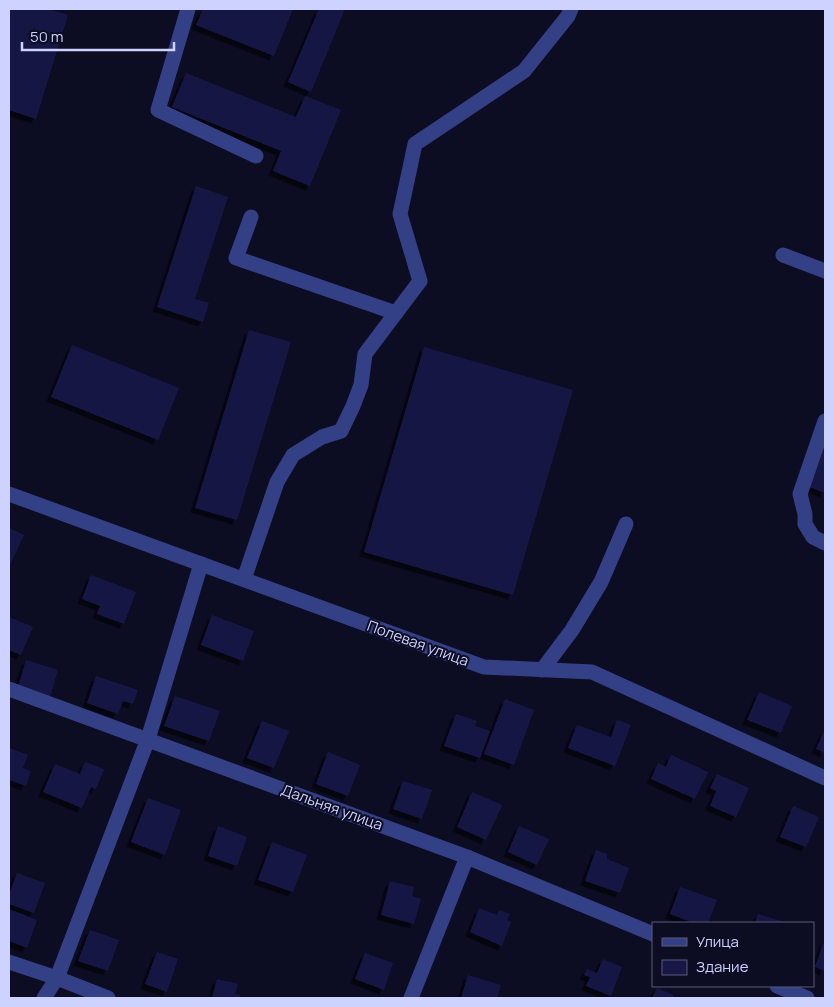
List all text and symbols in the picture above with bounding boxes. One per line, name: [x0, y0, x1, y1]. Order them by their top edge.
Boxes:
scale bar: [22, 20, 175, 52]
text: 50 m: [30, 26, 64, 47]
street label: Полевая улица: [364, 615, 472, 671]
street label: Дальняя улица: [278, 779, 386, 835]
legend: [652, 922, 814, 987]
text: Улица: [696, 931, 739, 952]
text: Здание: [696, 956, 749, 977]

